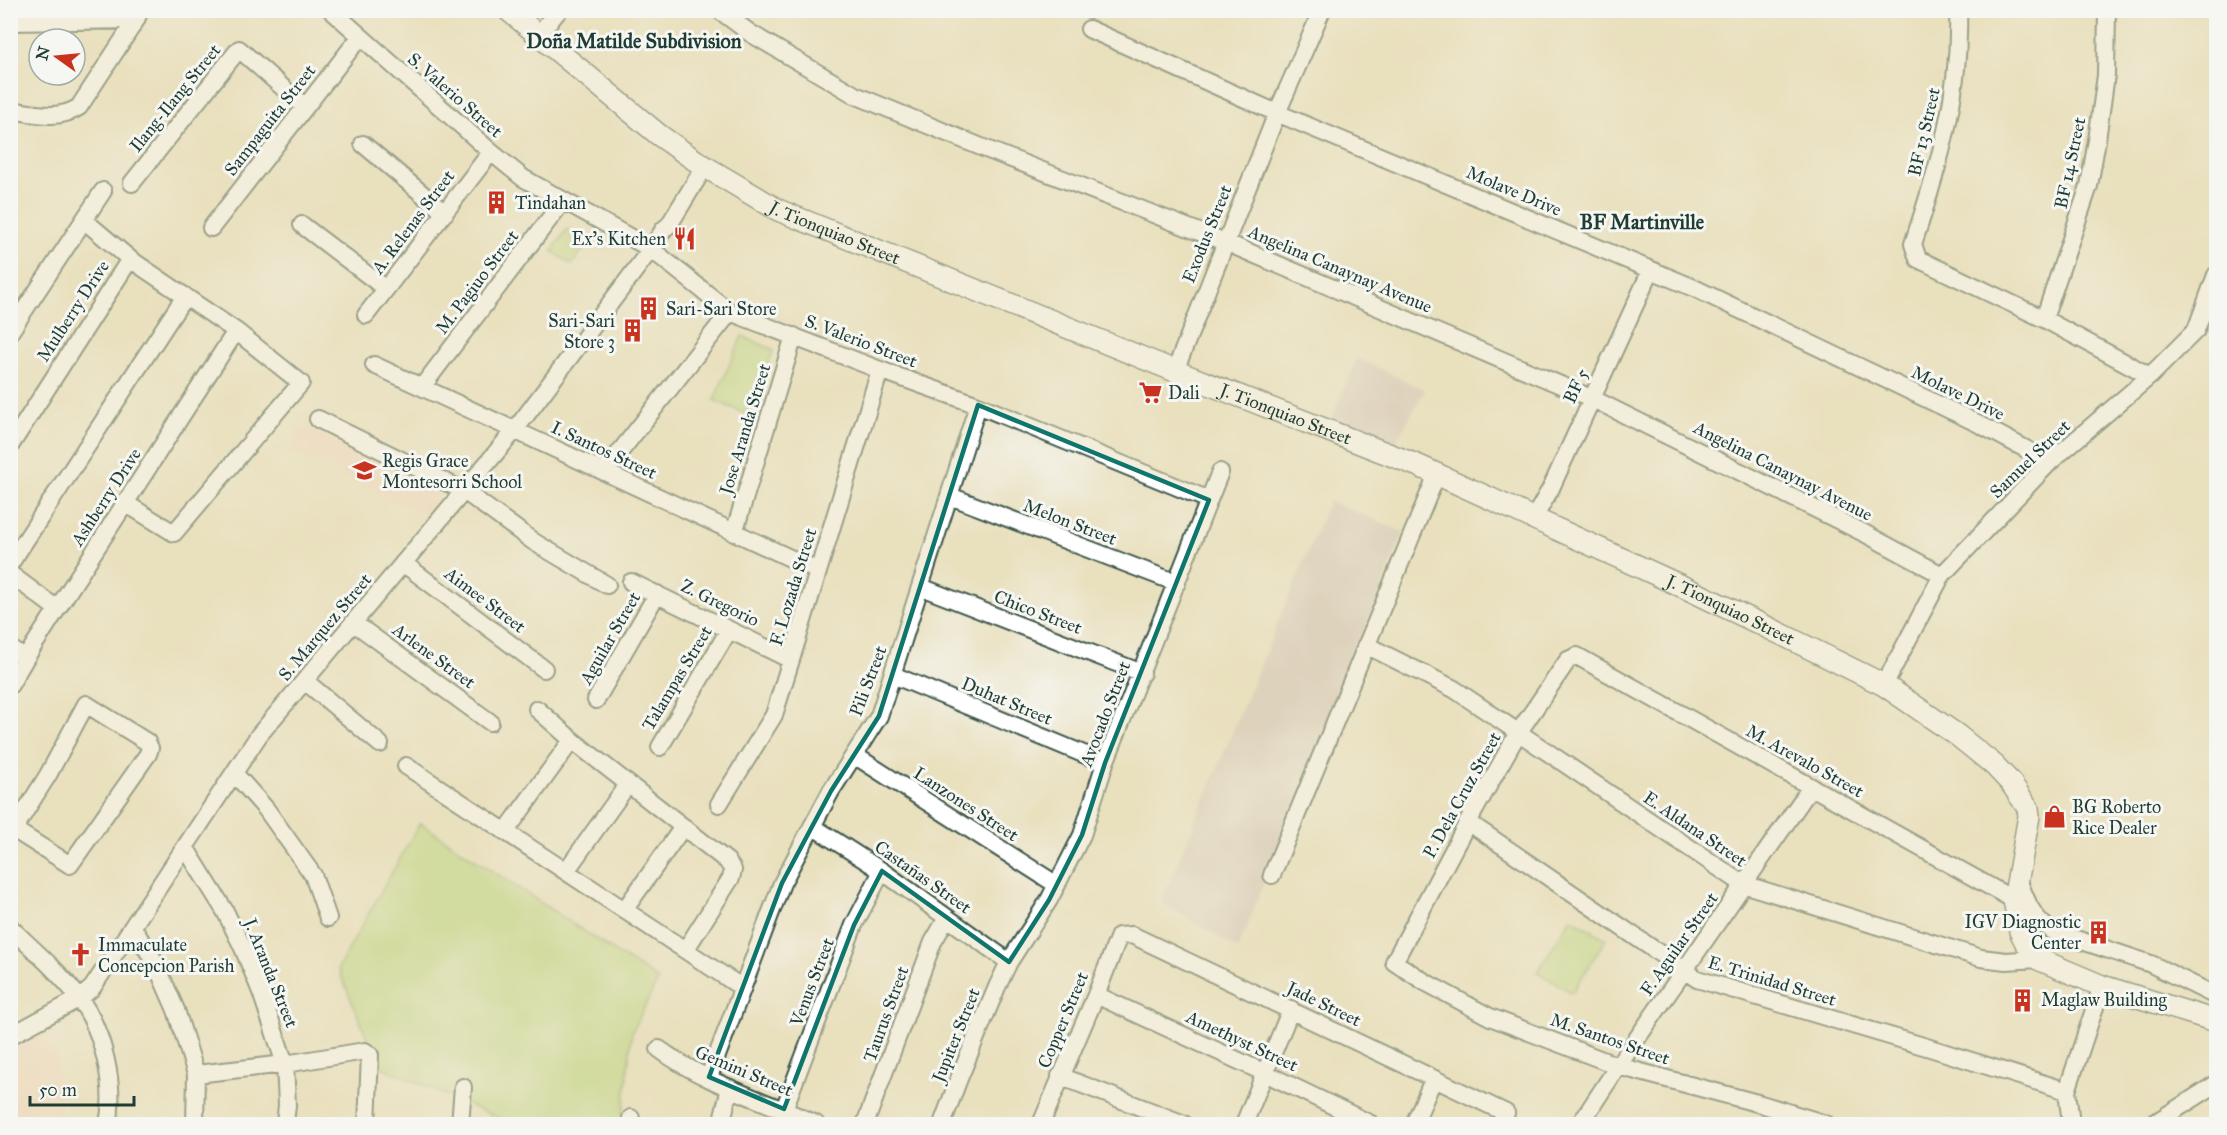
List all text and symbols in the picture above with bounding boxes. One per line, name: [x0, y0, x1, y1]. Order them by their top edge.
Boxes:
north arrow: [27, 27, 87, 87]
district label: Doña Matilde Subdivision: [526, 29, 742, 53]
street label: Ilang-Ilang Street: [125, 39, 226, 157]
text: N: [32, 44, 54, 62]
street label: S. Valerio Street: [403, 48, 507, 143]
street label: Sampaguita Street: [220, 59, 321, 181]
street label: BF 13 Street: [1903, 85, 1945, 178]
street label: BF 14 Street: [2050, 115, 2091, 211]
street label: Molave Drive: [1463, 161, 1565, 221]
street label: A. Relenas Street: [366, 165, 460, 279]
street label: Exodus Street: [1177, 181, 1237, 286]
building icon: Tindahan: [484, 190, 510, 216]
place label: Tindahan: [515, 192, 586, 214]
street label: J. Tionquiao Street: [763, 195, 904, 270]
district label: BF Martinville: [1580, 210, 1705, 234]
street label: Angelina Canaynay Avenue: [1243, 220, 1435, 319]
street label: M. Pagiuo Street: [431, 225, 524, 339]
restaurant icon: Ex's Kitchen: [671, 226, 697, 252]
place label: Ex's Kitchen: [572, 228, 666, 250]
street label: Mulberry Drive: [32, 256, 114, 366]
building icon: Sari-Sari Store: [635, 296, 661, 322]
place label: Sari-Sari Store: [666, 298, 777, 320]
place label: Sari-Sari Store 3: [548, 310, 615, 353]
street label: S. Valerio Street: [802, 310, 921, 373]
building icon: Sari-Sari Store 3: [620, 318, 646, 344]
street label: Jose Aranda Street: [714, 360, 776, 499]
street label: Molave Drive: [1908, 361, 2008, 425]
street label: BF 5: [1558, 365, 1594, 407]
street label: J. Tionquiao Street: [1215, 378, 1355, 450]
supermarket icon: Dali: [1137, 380, 1163, 406]
place label: Dali: [1168, 382, 1200, 404]
street label: Samuel Street: [1985, 415, 2075, 503]
street label: I. Santos Street: [548, 416, 661, 484]
street label: Angelina Canaynay Avenue: [1689, 416, 1876, 527]
street label: Ashberry Drive: [66, 444, 146, 551]
place label: Regis Grace Montesorri School: [382, 450, 522, 493]
school or university icon: Regis Grace Montesorri School: [351, 458, 377, 484]
street label: Melon Street: [1020, 494, 1120, 550]
street label: F. Lozada Street: [765, 525, 822, 649]
street label: Aimee Street: [439, 562, 530, 638]
street label: S. Marquez Street: [274, 568, 377, 686]
street label: J. Tionquiao Street: [1661, 569, 1799, 650]
street label: Z. Gregorio: [677, 575, 763, 632]
street label: Chico Street: [991, 585, 1086, 639]
street label: Aguilar Street: [574, 587, 646, 689]
street label: Arlene Street: [388, 618, 480, 694]
street label: Talampas Street: [637, 621, 717, 734]
street label: Pili Street: [845, 642, 892, 719]
street label: Avocado Street: [1074, 658, 1135, 771]
street label: Duhat Street: [958, 672, 1056, 730]
street label: M. Arevalo Street: [1742, 720, 1868, 803]
street label: P. Dela Cruz Street: [1418, 728, 1506, 862]
street label: Lanzones Street: [909, 762, 1023, 846]
street label: E. Aldana Street: [1639, 786, 1751, 872]
place label: BG Roberto Rice Dealer: [2072, 796, 2161, 839]
shop icon: BG Roberto Rice Dealer: [2041, 804, 2067, 830]
street label: Castañas Street: [870, 836, 976, 919]
street label: F. Aguilar Street: [1635, 888, 1724, 1001]
place label: IGV Diagnostic Center: [1965, 911, 2081, 954]
street label: J. Aranda Street: [237, 913, 303, 1032]
building icon: IGV Diagnostic Center: [2086, 919, 2112, 945]
place label: Immaculate Concepcion Parish: [98, 934, 234, 977]
street label: Venus Street: [785, 934, 839, 1030]
church icon: Immaculate Concepcion Parish: [67, 942, 93, 968]
street label: E. Trinidad Street: [1705, 951, 1839, 1011]
street label: Taurus Street: [859, 963, 914, 1065]
street label: Copper Street: [1033, 968, 1093, 1071]
street label: Jade Street: [1281, 976, 1365, 1033]
street label: Jupiter Street: [926, 984, 986, 1088]
building icon: Maglaw Building: [2010, 987, 2036, 1013]
place label: Maglaw Building: [2041, 989, 2168, 1012]
street label: Amethyst Street: [1182, 1005, 1302, 1077]
street label: M. Santos Street: [1548, 1008, 1673, 1070]
street label: Gemini Street: [692, 1041, 797, 1102]
scale bar: [30, 1069, 134, 1107]
text: 50 m: [39, 1079, 77, 1101]

